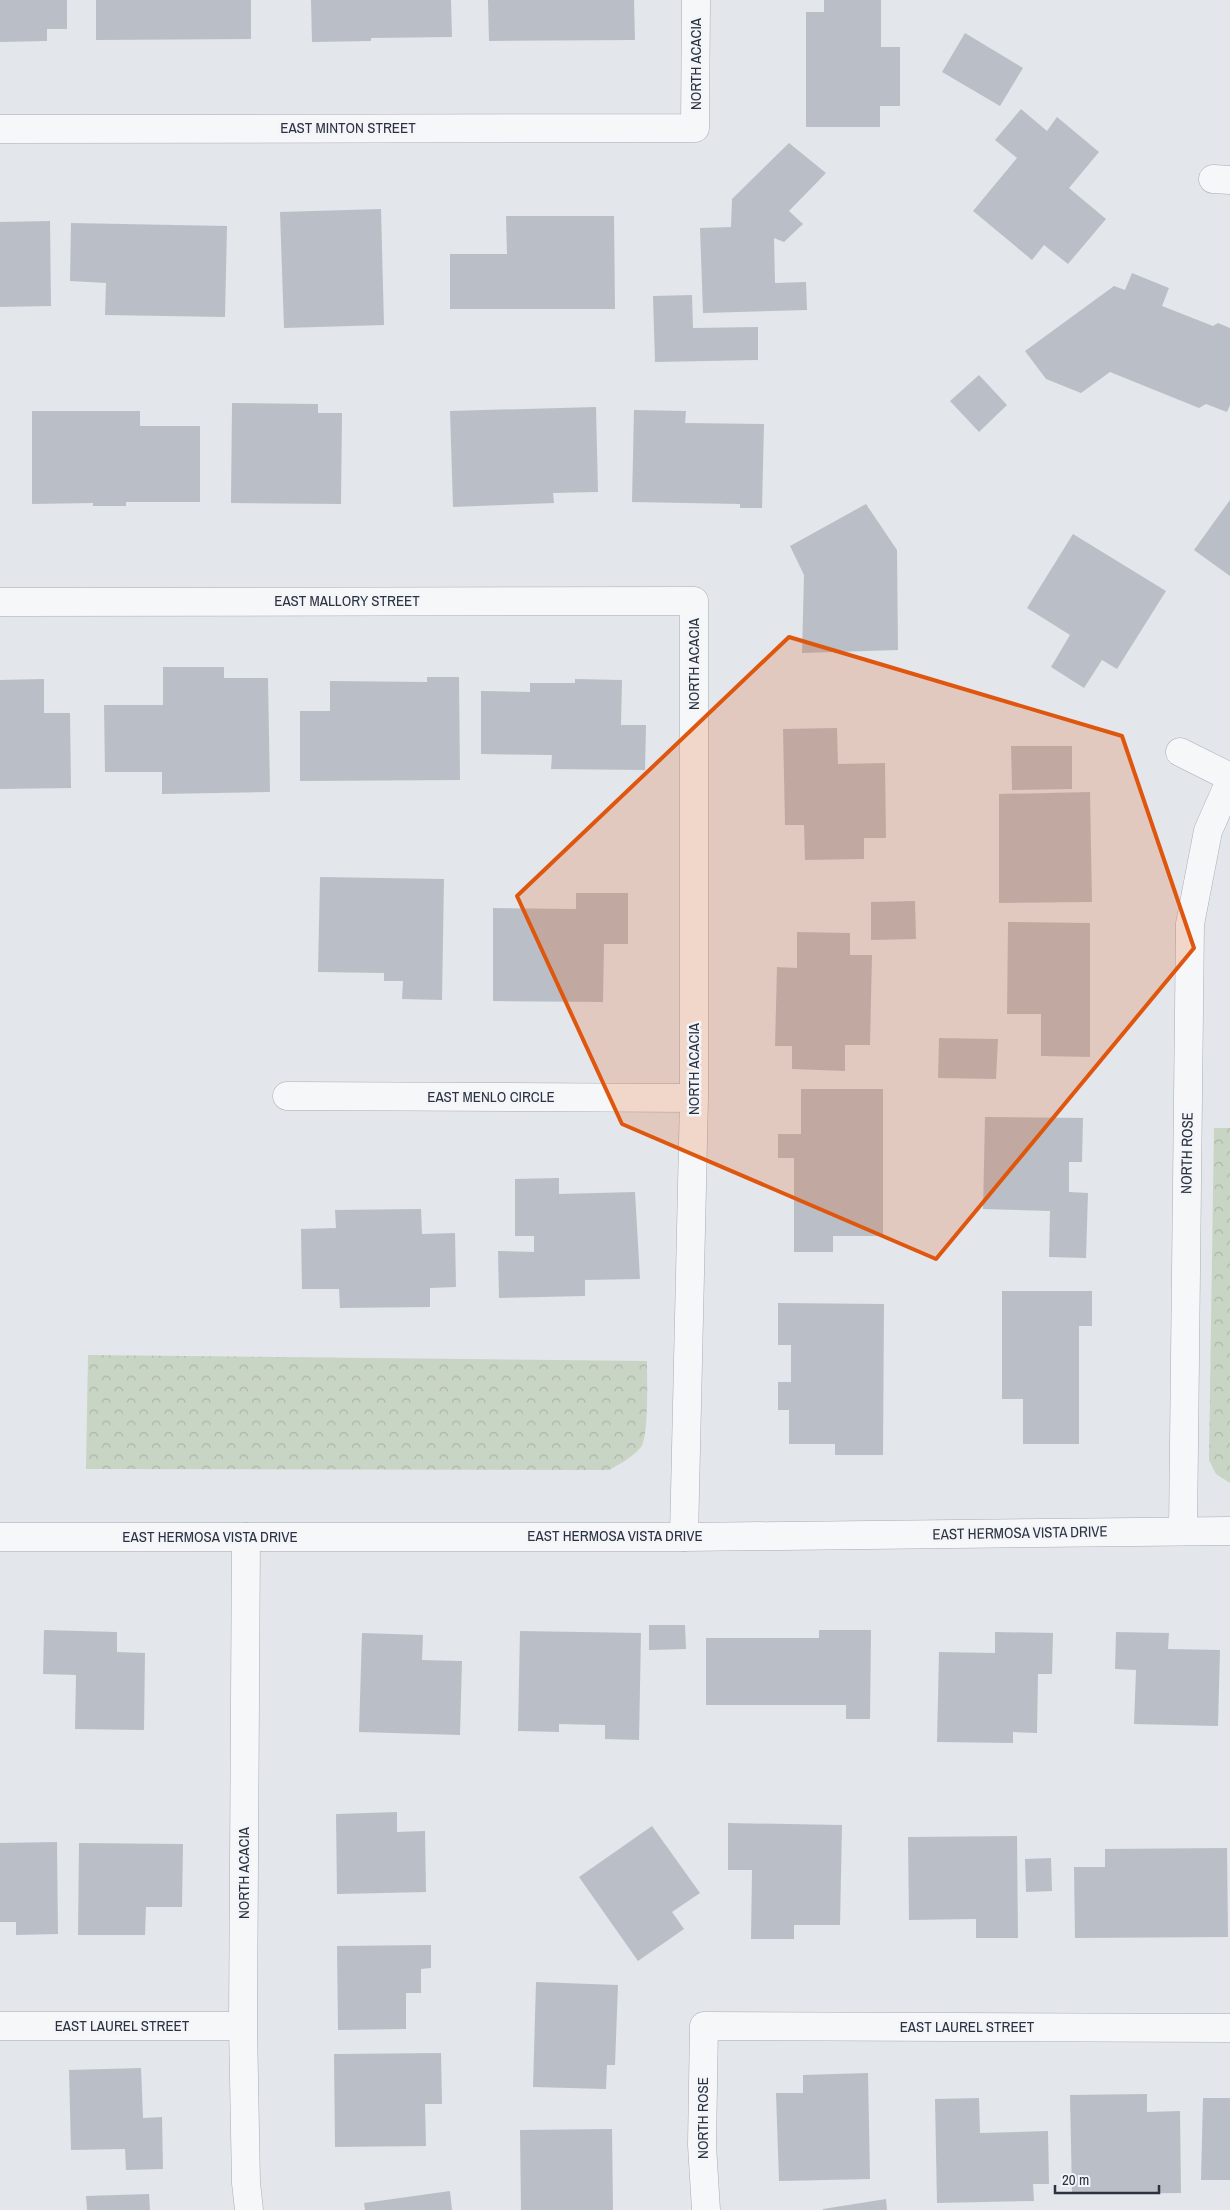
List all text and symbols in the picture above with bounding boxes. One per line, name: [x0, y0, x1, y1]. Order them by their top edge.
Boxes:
street label: NORTH ACACIA: [685, 17, 706, 110]
street label: EAST MINTON STREET: [280, 117, 416, 138]
street label: EAST MALLORY STREET: [274, 590, 420, 611]
street label: NORTH ACACIA: [683, 617, 704, 710]
street label: NORTH ACACIA: [683, 1022, 704, 1115]
street label: EAST MENLO CIRCLE: [427, 1086, 555, 1107]
street label: NORTH ROSE: [1175, 1112, 1198, 1194]
street label: EAST HERMOSA VISTA DRIVE: [932, 1520, 1108, 1545]
street label: EAST HERMOSA VISTA DRIVE: [527, 1525, 703, 1546]
street label: EAST HERMOSA VISTA DRIVE: [122, 1526, 298, 1547]
street label: NORTH ACACIA: [233, 1826, 254, 1919]
street label: EAST LAUREL STREET: [55, 2015, 190, 2036]
street label: EAST LAUREL STREET: [900, 2016, 1035, 2037]
street label: NORTH ROSE: [692, 2077, 713, 2159]
scale bar: [1055, 2162, 1159, 2194]
text: 20 m: [1062, 2169, 1089, 2190]

